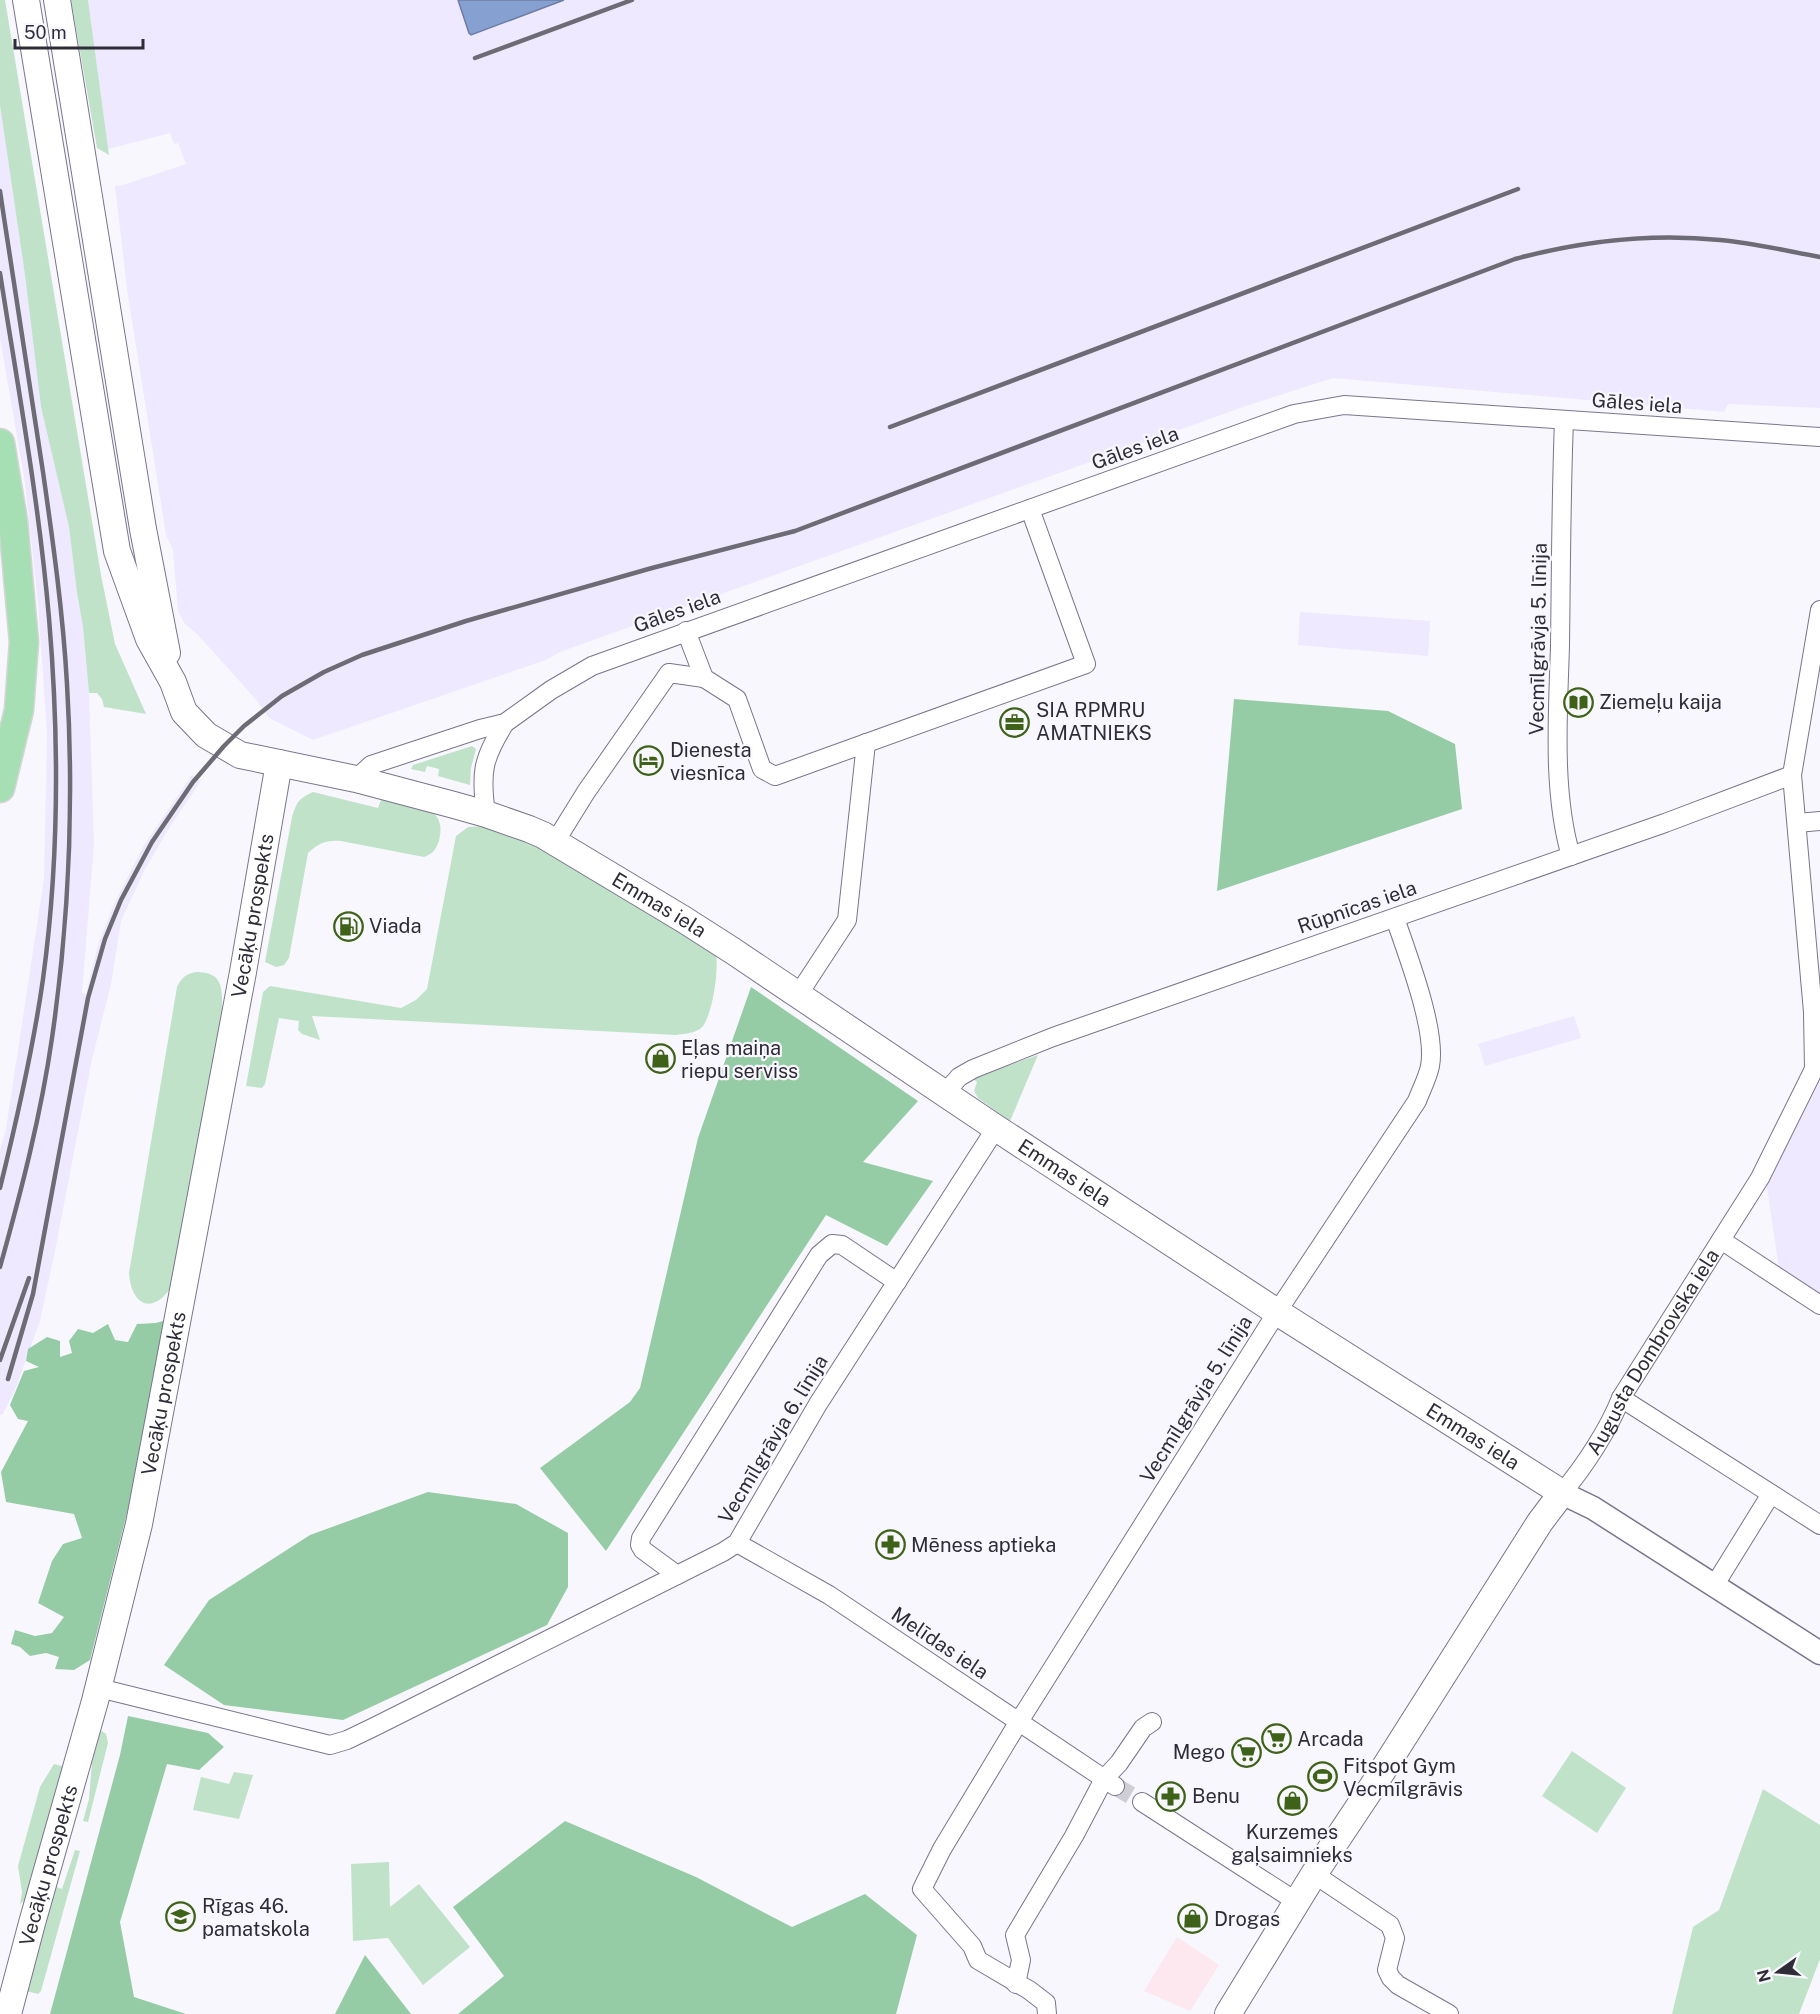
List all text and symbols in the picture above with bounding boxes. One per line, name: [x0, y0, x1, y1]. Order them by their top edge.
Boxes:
scale bar: [15, 12, 142, 50]
text: 50 m: [24, 22, 67, 43]
street label: Gāles iela: [1591, 388, 1683, 418]
street label: Gāles iela: [1088, 421, 1182, 475]
street label: Vecmīlgrāvja 5. līnija: [1524, 543, 1552, 735]
street label: Gāles iela: [630, 584, 724, 638]
library icon: Ziemeļu kaija: [1562, 686, 1594, 718]
place label: Ziemeļu kaija: [1599, 690, 1722, 714]
place label: SIA RPMRU AMATNIEKS: [1036, 698, 1152, 745]
office icon: SIA RPMRU AMATNIEKS: [999, 706, 1031, 738]
place label: Dienesta viesnīca: [670, 738, 752, 785]
hotel icon: Dienesta viesnīca: [633, 745, 665, 777]
street label: Vecāķu prospekts: [226, 832, 279, 1000]
street label: Emmas iela: [608, 867, 711, 943]
street label: Rūpnīcas iela: [1294, 875, 1420, 939]
fuel station icon: Viada: [332, 910, 364, 942]
place label: Viada: [369, 914, 421, 938]
place label: Eļas maiņa riepu serviss: [681, 1036, 798, 1083]
shop icon: Eļas maiņa riepu serviss: [644, 1043, 676, 1075]
street label: Emmas iela: [1014, 1134, 1115, 1212]
street label: Augusta Dombrovska iela: [1582, 1245, 1724, 1459]
street label: Vecāķu prospekts: [136, 1310, 191, 1477]
street label: Vecmīlgrāvja 5. līnija: [1135, 1311, 1257, 1487]
street label: Vecmīlgrāvja 6. līnija: [713, 1350, 833, 1528]
street label: Emmas iela: [1422, 1398, 1524, 1475]
pharmacy icon: Mēness aptieka: [874, 1529, 906, 1561]
place label: Mēness aptieka: [911, 1533, 1056, 1557]
street label: Melīdas iela: [887, 1602, 993, 1684]
supermarket icon: Arcada: [1260, 1723, 1292, 1755]
place label: Arcada: [1297, 1727, 1364, 1751]
supermarket icon: Mego: [1230, 1736, 1262, 1768]
place label: Mego: [1173, 1740, 1225, 1764]
place label: Fitspot Gym Vecmīlgrāvis: [1343, 1754, 1463, 1801]
sports icon: Fitspot Gym Vecmīlgrāvis: [1306, 1761, 1338, 1793]
pharmacy icon: Benu: [1155, 1780, 1187, 1812]
street label: Vecāķu prospekts: [14, 1782, 83, 1949]
place label: Benu: [1192, 1784, 1240, 1808]
shop icon: Kurzemes gaļsaimnieks: [1276, 1785, 1308, 1817]
place label: Kurzemes gaļsaimnieks: [1231, 1820, 1353, 1867]
place label: Rīgas 46. pamatskola: [202, 1894, 310, 1941]
school or university icon: Rīgas 46. pamatskola: [165, 1901, 197, 1933]
shop icon: Drogas: [1177, 1903, 1209, 1935]
place label: Drogas: [1214, 1907, 1280, 1931]
north arrow: [1748, 1942, 1808, 2002]
text: N: [1753, 1967, 1775, 1984]

